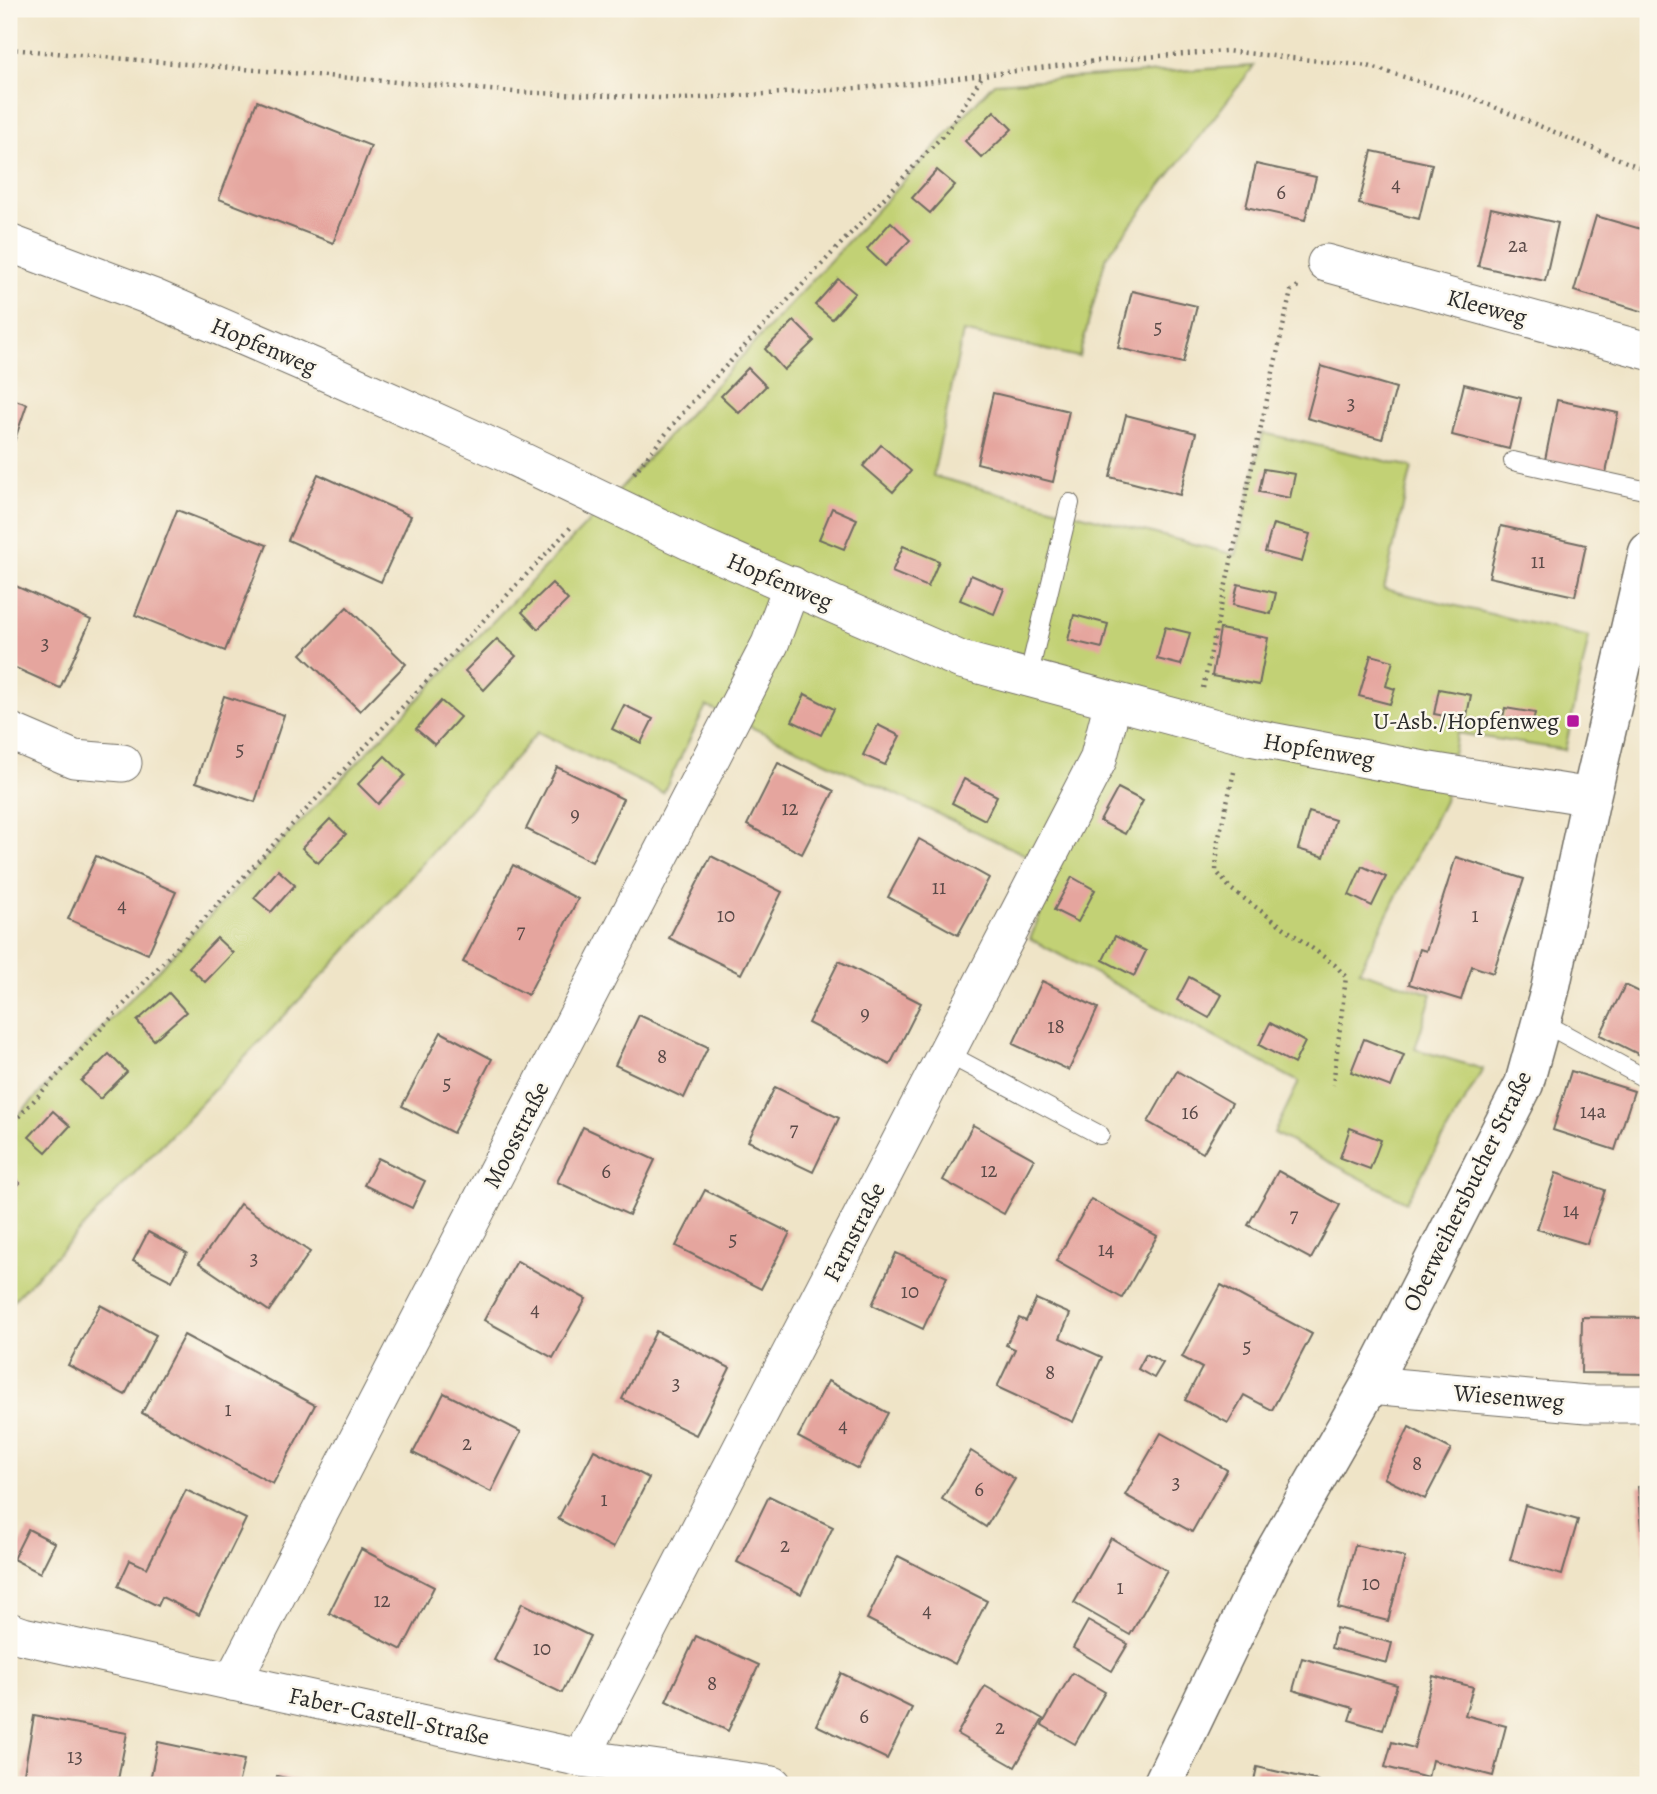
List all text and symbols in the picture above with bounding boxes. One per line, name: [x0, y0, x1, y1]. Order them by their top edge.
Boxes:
house number: 4: [1391, 170, 1401, 198]
house number: 6: [1276, 178, 1286, 206]
house number: 2a: [1508, 231, 1528, 259]
street label: Kleeweg: [1443, 281, 1531, 333]
street label: Hopfenweg: [206, 309, 322, 383]
house number: 5: [1153, 313, 1163, 341]
house number: 3: [1347, 389, 1355, 417]
street label: Hopfenweg: [722, 544, 838, 618]
house number: 11: [1531, 547, 1545, 575]
house number: 3: [41, 629, 49, 657]
place label: U-Asb./Hopfenweg: [1373, 705, 1559, 737]
marker: U-Asb./Hopfenweg: [1565, 713, 1581, 729]
street label: Hopfenweg: [1261, 724, 1377, 776]
house number: 5: [235, 735, 245, 763]
house number: 12: [781, 794, 799, 822]
house number: 9: [570, 800, 580, 828]
house number: 11: [932, 873, 946, 901]
house number: 4: [117, 891, 127, 919]
house number: 10: [717, 901, 735, 929]
house number: 1: [1471, 901, 1479, 929]
house number: 7: [517, 917, 526, 945]
house number: 9: [860, 999, 870, 1027]
house number: 18: [1047, 1012, 1065, 1040]
house number: 8: [657, 1042, 667, 1070]
street label: Oberweihersbucher Straße: [1395, 1065, 1539, 1317]
house number: 5: [442, 1069, 452, 1097]
street label: Moosstraße: [475, 1076, 557, 1194]
house number: 14a: [1580, 1097, 1606, 1125]
house number: 16: [1182, 1098, 1199, 1126]
house number: 7: [790, 1115, 799, 1143]
house number: 12: [980, 1156, 998, 1184]
house number: 6: [601, 1157, 611, 1185]
street label: Farnstraße: [815, 1177, 893, 1287]
house number: 14: [1563, 1196, 1579, 1224]
house number: 7: [1290, 1201, 1299, 1229]
house number: 5: [728, 1225, 738, 1253]
house number: 14: [1098, 1235, 1114, 1263]
house number: 3: [250, 1244, 258, 1272]
house number: 10: [901, 1277, 919, 1305]
house number: 4: [530, 1295, 540, 1323]
house number: 5: [1242, 1332, 1252, 1360]
house number: 8: [1045, 1358, 1055, 1386]
house number: 3: [672, 1369, 680, 1397]
street label: Wiesenweg: [1451, 1376, 1566, 1418]
house number: 1: [224, 1395, 232, 1423]
house number: 4: [838, 1411, 848, 1439]
house number: 2: [462, 1429, 472, 1457]
house number: 8: [1412, 1449, 1422, 1477]
house number: 3: [1172, 1468, 1180, 1496]
house number: 6: [974, 1475, 984, 1503]
house number: 1: [600, 1485, 608, 1513]
house number: 2: [780, 1531, 790, 1559]
house number: 10: [1362, 1569, 1380, 1597]
house number: 1: [1116, 1573, 1124, 1601]
house number: 12: [373, 1586, 391, 1614]
house number: 4: [922, 1596, 932, 1624]
house number: 10: [533, 1634, 551, 1662]
house number: 8: [707, 1669, 717, 1697]
street label: Faber-Castell-Straße: [286, 1679, 492, 1753]
house number: 6: [859, 1702, 869, 1730]
house number: 2: [995, 1713, 1005, 1741]
house number: 13: [67, 1742, 83, 1770]

